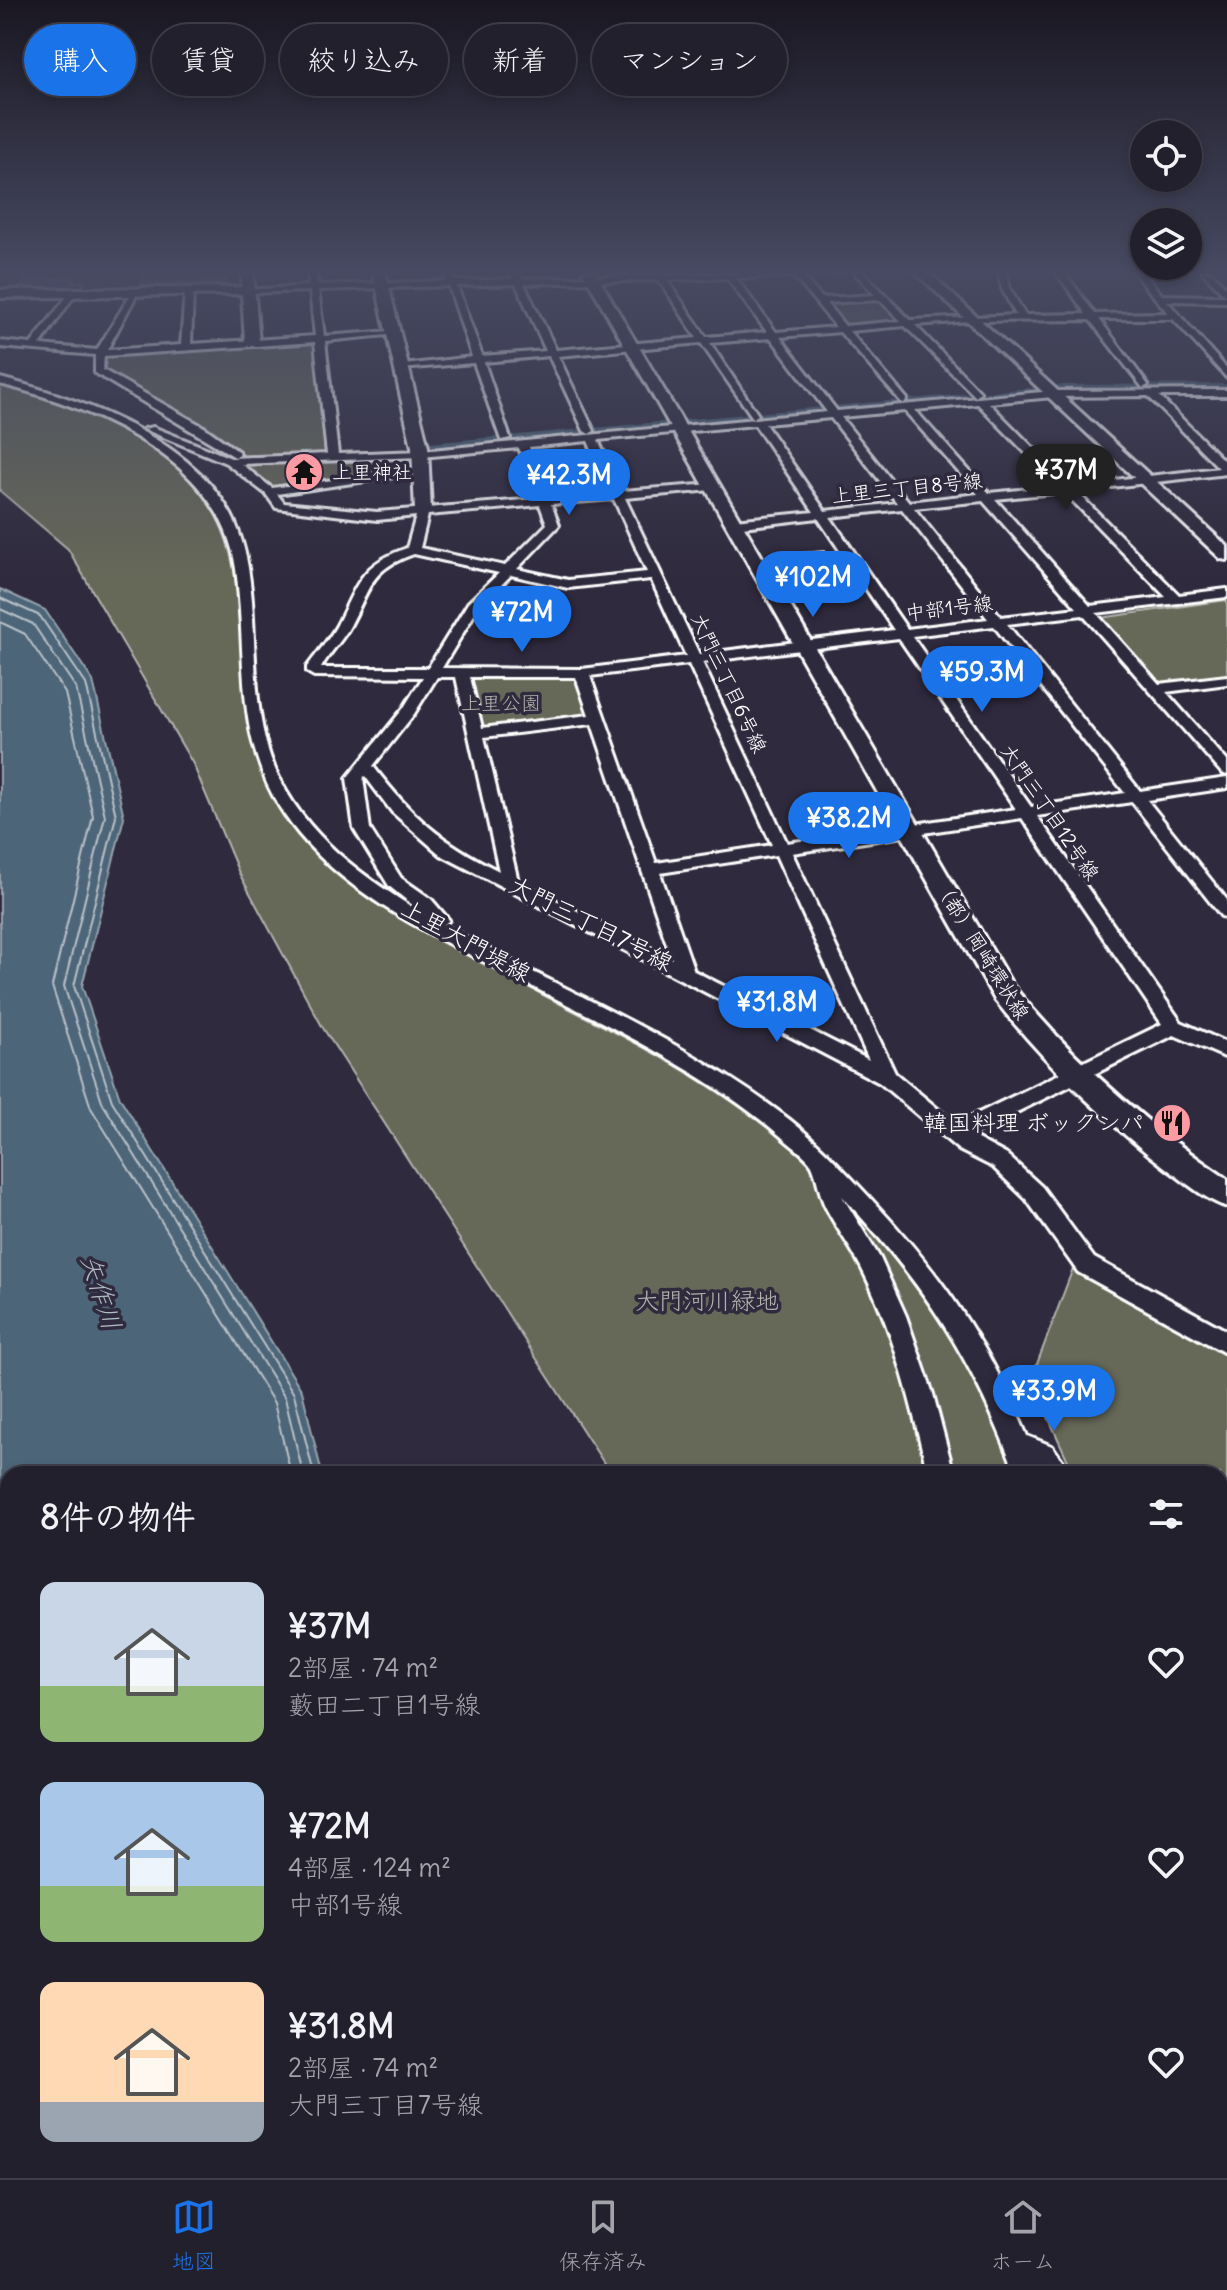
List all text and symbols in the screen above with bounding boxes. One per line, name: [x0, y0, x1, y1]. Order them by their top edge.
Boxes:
chip: 購入: [24, 24, 136, 96]
chip: 賃貸: [152, 24, 264, 96]
chip: 絞り込み: [280, 24, 448, 96]
chip: 新着: [464, 24, 576, 96]
chip: マンション: [592, 24, 787, 96]
map controls: [1130, 120, 1202, 280]
button: locate: [1130, 120, 1202, 192]
button: layers: [1130, 208, 1202, 280]
pin: ¥37M: [1019, 444, 1113, 512]
pin: ¥42.3M: [504, 449, 634, 517]
temple icon: 上里神社: [283, 451, 325, 493]
text: ¥37M: [1034, 453, 1098, 486]
text: ¥42.3M: [526, 458, 612, 491]
place label: 上里神社: [332, 459, 412, 484]
street label: 上里三丁目8号線: [830, 467, 984, 508]
pin: ¥102M: [757, 551, 869, 619]
text: ¥102M: [774, 560, 852, 593]
pin: ¥72M: [475, 586, 569, 654]
street label: 中部1号線: [904, 590, 994, 625]
text: ¥72M: [490, 595, 554, 628]
street label: 大門三丁目6号線: [686, 609, 773, 757]
pin: ¥59.3M: [917, 646, 1047, 714]
text: ¥59.3M: [939, 655, 1025, 688]
park label: 上里公園: [461, 690, 541, 715]
street label: 大門三丁目12号線: [996, 739, 1105, 885]
pin: ¥38.2M: [784, 792, 914, 860]
text: ¥38.2M: [806, 801, 892, 834]
street label: 大門三丁目7号線: [505, 869, 678, 977]
street label: （都）岡崎環状線: [929, 875, 1035, 1024]
street label: 上里大門堤線: [396, 892, 537, 988]
pin: ¥31.8M: [712, 976, 842, 1044]
text: ¥31.8M: [736, 985, 818, 1018]
restaurant icon: 韓国料理 ボックンパ: [1151, 1102, 1193, 1144]
place label: 韓国料理 ボックンパ: [923, 1107, 1144, 1137]
water label: 矢作川: [74, 1250, 129, 1334]
park label: 大門河川緑地: [635, 1285, 779, 1315]
pin: ¥33.9M: [989, 1365, 1119, 1433]
text: ¥33.9M: [1011, 1374, 1097, 1407]
icon: filters: [1144, 1492, 1188, 1536]
text: 8件の物件: [40, 1495, 196, 1538]
text: ¥37M: [288, 1604, 371, 1647]
icon: home: [104, 1614, 200, 1710]
icon: heart: [1144, 1640, 1188, 1684]
text: 2部屋 · 74 m²: [288, 1651, 438, 1684]
text: 藪田二丁目1号線: [288, 1688, 480, 1721]
text: ¥72M: [288, 1804, 371, 1847]
icon: home: [104, 1814, 200, 1910]
icon: heart: [1144, 1840, 1188, 1884]
text: 4部屋 · 124 m²: [288, 1851, 451, 1884]
text: 中部1号線: [288, 1888, 402, 1921]
text: ¥31.8M: [288, 2004, 395, 2047]
icon: home: [104, 2014, 200, 2110]
icon: heart: [1144, 2040, 1188, 2084]
text: 2部屋 · 74 m²: [288, 2051, 438, 2084]
text: 大門三丁目7号線: [288, 2088, 483, 2121]
tab: 地図: [172, 2195, 216, 2275]
tab: 保存済み: [559, 2195, 647, 2275]
tab: ホーム: [990, 2195, 1055, 2275]

